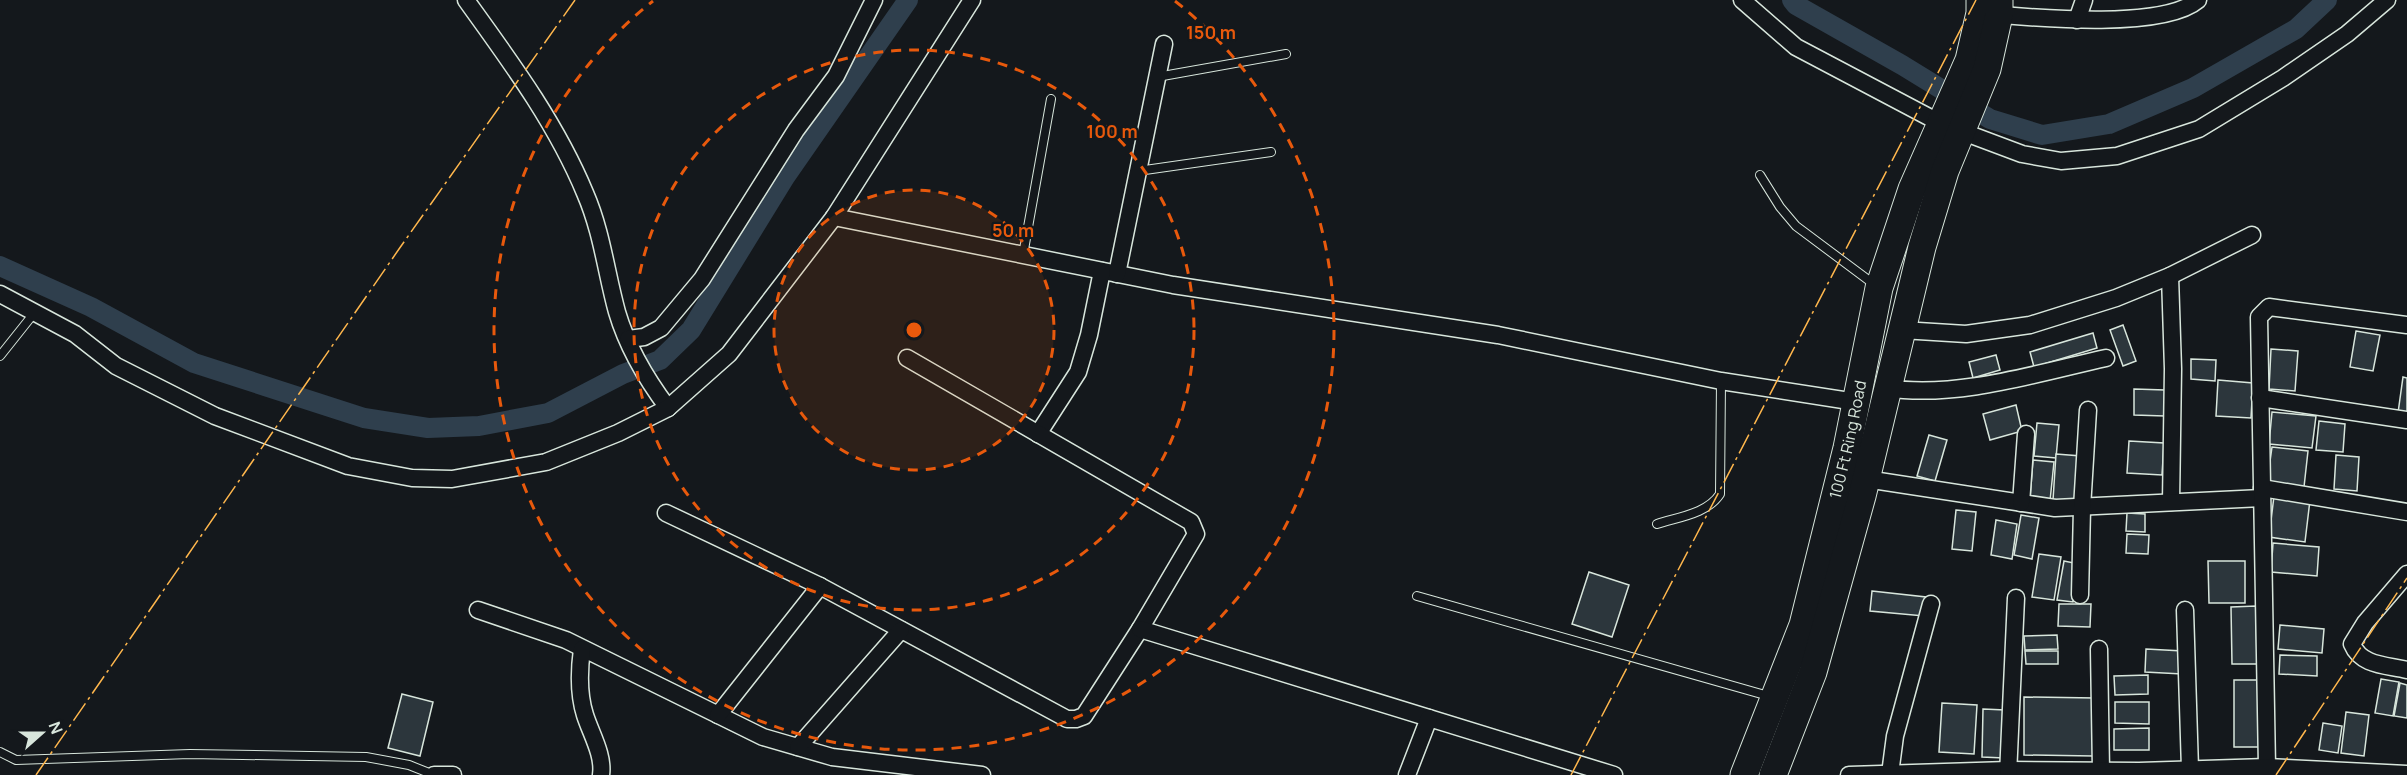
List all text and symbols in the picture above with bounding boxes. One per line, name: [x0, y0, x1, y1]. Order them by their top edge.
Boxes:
text: 150 m: [1186, 20, 1236, 44]
text: 100 m: [1086, 119, 1138, 143]
text: 50 m: [992, 218, 1034, 242]
centre of rings: [904, 320, 924, 340]
street label: 100 Ft Ring Road: [1824, 378, 1871, 501]
north arrow: [12, 703, 72, 763]
text: N: [44, 718, 68, 737]

